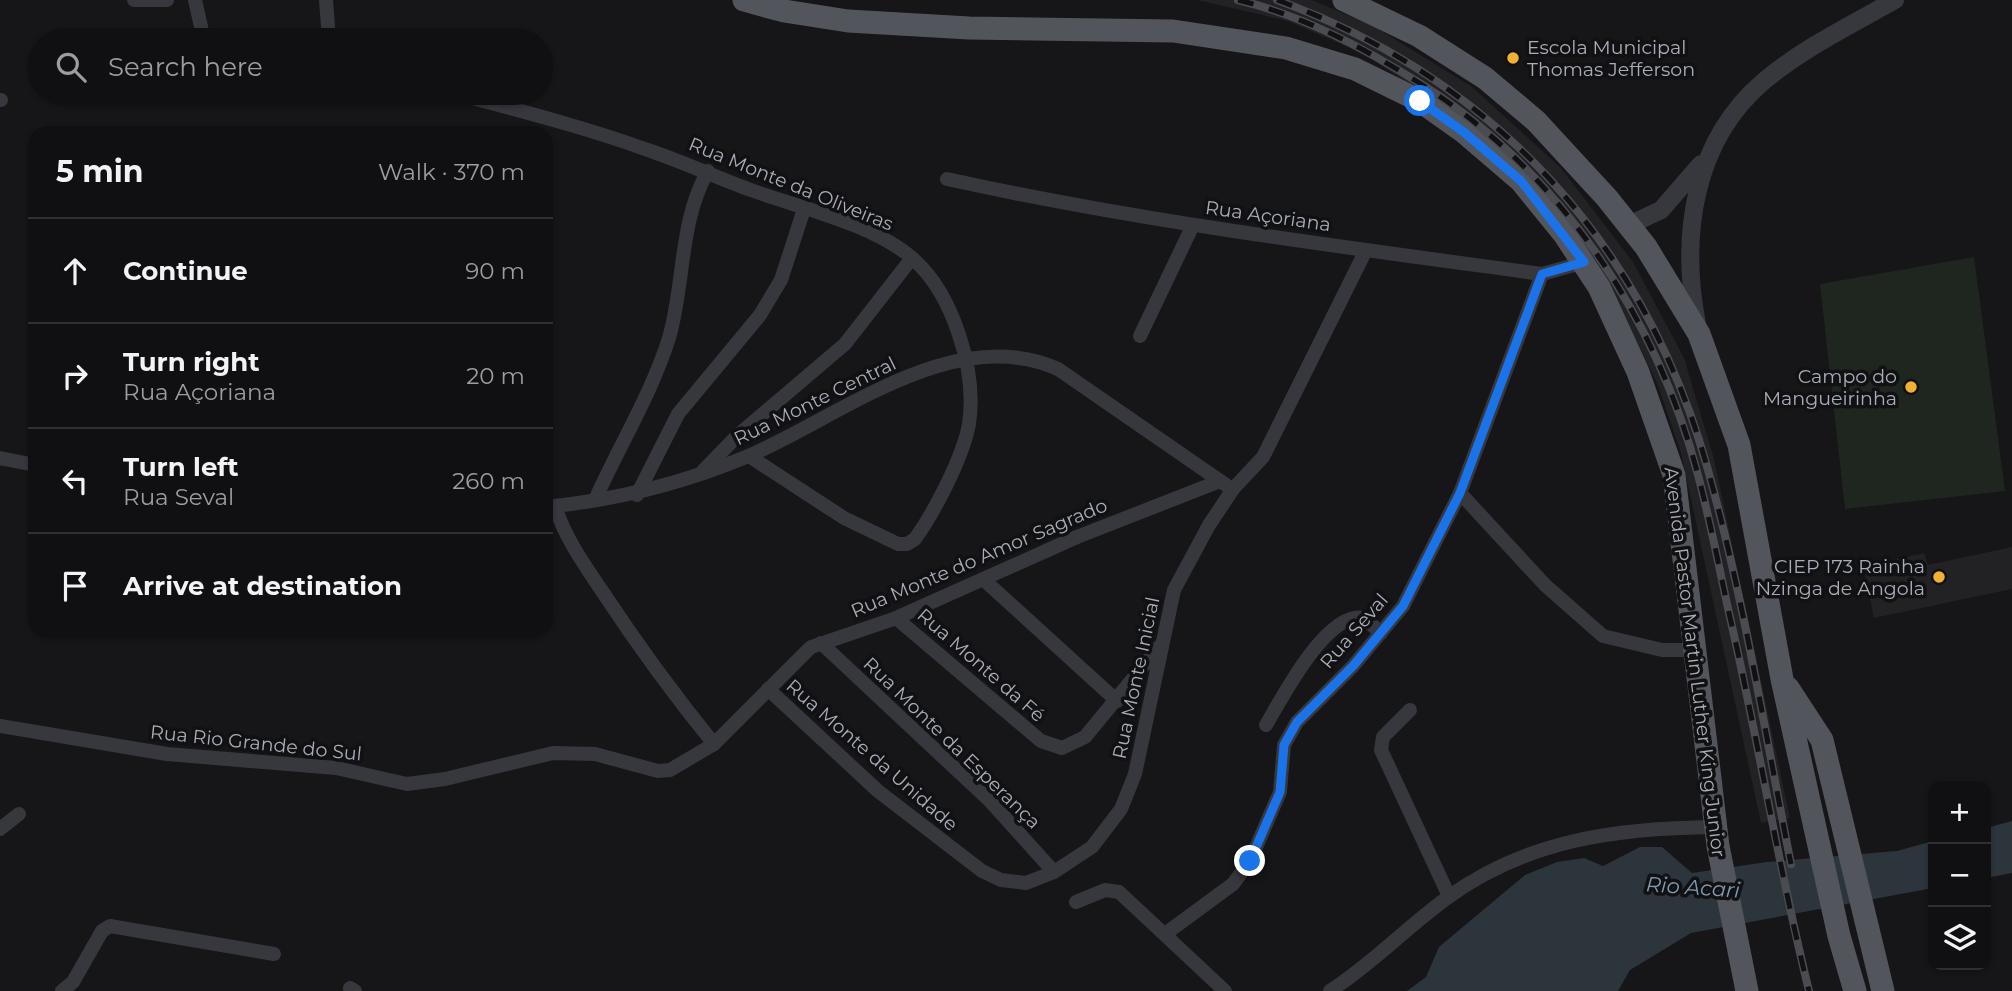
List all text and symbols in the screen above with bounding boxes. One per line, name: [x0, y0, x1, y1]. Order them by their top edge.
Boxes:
search box: [28, 28, 553, 105]
place label: Escola Municipal Thomas Jefferson: [1527, 36, 1695, 81]
icon: search: [52, 48, 90, 86]
marker: Escola Municipal Thomas Jefferson: [1505, 50, 1521, 66]
text: Search here: [108, 51, 263, 83]
route start: [1404, 85, 1435, 116]
street label: Rua Monte da Oliveiras: [685, 132, 897, 236]
text: 5 min: [56, 153, 144, 190]
text: Walk · 370 m: [378, 158, 525, 186]
street label: Rua Açoriana: [1204, 196, 1332, 236]
icon: ahead: [56, 252, 94, 290]
text: Continue: [123, 255, 248, 287]
text: 90 m: [465, 257, 525, 285]
text: Turn right: [123, 346, 259, 378]
street label: Rua Monte Central: [730, 352, 900, 450]
icon: right: [56, 357, 94, 395]
text: 20 m: [466, 362, 525, 390]
place label: Campo do Mangueirinha: [1763, 365, 1897, 410]
text: Rua Açoriana: [123, 378, 276, 406]
marker: Campo do Mangueirinha: [1903, 379, 1919, 395]
text: Turn left: [123, 451, 239, 483]
icon: left: [56, 462, 94, 500]
street label: Avenida Pastor Martin Luther King Junior: [1660, 466, 1730, 858]
text: 260 m: [452, 467, 525, 495]
text: Rua Seval: [123, 483, 234, 511]
street label: Rua Monte do Amor Sagrado: [847, 493, 1111, 623]
place label: CIEP 173 Rainha Nzinga de Angola: [1756, 555, 1925, 600]
icon: arrive: [56, 567, 94, 605]
marker: CIEP 173 Rainha Nzinga de Angola: [1931, 569, 1947, 585]
text: Arrive at destination: [123, 570, 402, 602]
street label: Rua Seval: [1315, 589, 1393, 673]
street label: Rua Monte Inicial: [1108, 595, 1164, 761]
street label: Rua Monte da Fé: [912, 603, 1050, 727]
street label: Rua Monte da Esperança: [859, 652, 1045, 834]
street label: Rua Monte da Unidade: [781, 674, 963, 836]
street label: Rua Rio Grande do Sul: [149, 720, 363, 766]
map controls: [1928, 781, 1991, 970]
button: +: [1928, 781, 1991, 844]
button: −: [1928, 844, 1991, 907]
route end: [1234, 845, 1265, 876]
water label: Rio Acari: [1645, 871, 1741, 903]
button: layers: [1928, 907, 1991, 970]

